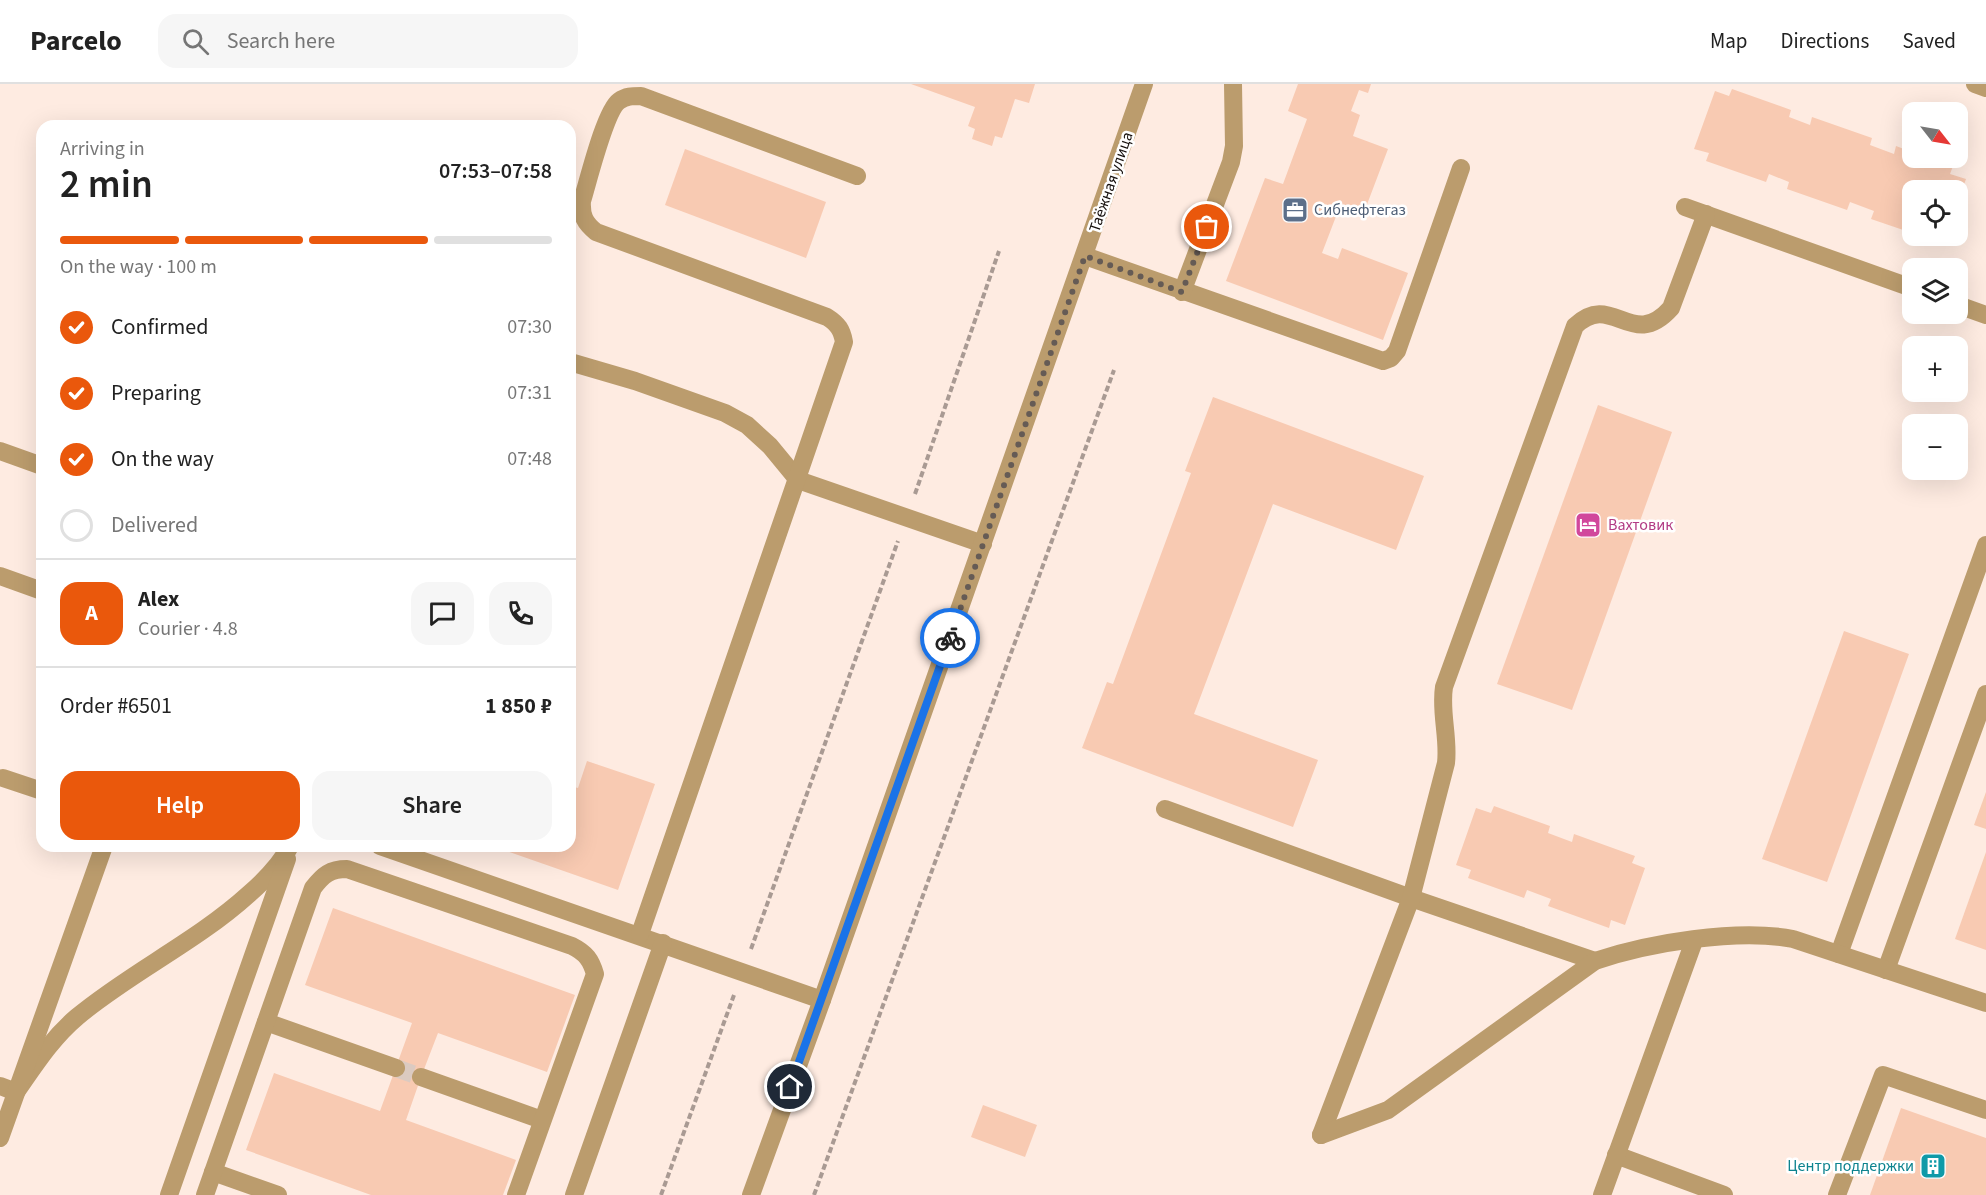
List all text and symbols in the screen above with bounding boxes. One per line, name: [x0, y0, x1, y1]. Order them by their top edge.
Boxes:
search box: [158, 14, 578, 68]
text: Parcelo: [30, 21, 122, 61]
icon: search: [179, 25, 212, 58]
text: Search here: [227, 25, 335, 57]
text: Map: [1710, 26, 1748, 56]
text: Directions: [1781, 26, 1869, 56]
text: Saved: [1902, 26, 1956, 56]
north arrow: [1902, 102, 1968, 168]
map controls: [1902, 102, 1968, 480]
street label: Таёжная улица: [1084, 129, 1138, 235]
text: Arriving in: [60, 135, 145, 163]
text: 07:53–07:58: [439, 155, 552, 187]
text: 2 min: [60, 157, 153, 213]
button: locate: [1902, 180, 1968, 246]
office icon: Сибнефтегаз: [1280, 195, 1310, 225]
place label: Сибнефтегаз: [1314, 199, 1406, 221]
pin: [1181, 201, 1232, 252]
icon: bag: [1190, 210, 1223, 243]
text: On the way · 100 m: [60, 253, 217, 281]
button: layers: [1902, 258, 1968, 324]
icon: check: [60, 311, 93, 344]
text: Confirmed: [111, 311, 208, 343]
text: 07:30: [507, 313, 552, 341]
button: +: [1902, 336, 1968, 402]
icon: check: [60, 377, 93, 410]
text: Preparing: [111, 377, 201, 409]
text: 07:31: [507, 379, 552, 407]
button: −: [1902, 414, 1968, 480]
icon: check: [60, 443, 93, 476]
text: On the way: [111, 443, 214, 475]
text: 07:48: [507, 445, 552, 473]
text: Delivered: [111, 509, 198, 541]
hotel icon: Вахтовик: [1573, 510, 1603, 540]
place label: Вахтовик: [1608, 514, 1673, 536]
button: chat: [411, 582, 474, 645]
button: phone: [489, 582, 552, 645]
text: Alex: [138, 583, 179, 615]
text: A: [85, 597, 98, 629]
courier: [920, 608, 980, 668]
text: Courier · 4.8: [138, 615, 238, 643]
icon: bike: [934, 622, 967, 655]
text: Order #6501: [60, 690, 172, 722]
text: 1 850 ₽: [485, 690, 552, 722]
button: Help: [60, 771, 300, 840]
button: Share: [312, 771, 552, 840]
pin: [764, 1061, 815, 1112]
icon: home: [773, 1070, 806, 1103]
building icon: Центр поддержки: [1918, 1151, 1948, 1181]
place label: Центр поддержки: [1787, 1155, 1914, 1177]

